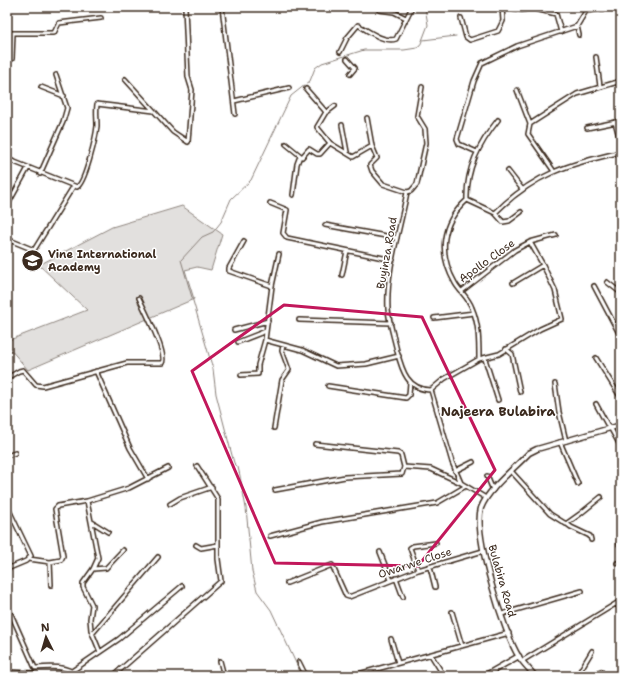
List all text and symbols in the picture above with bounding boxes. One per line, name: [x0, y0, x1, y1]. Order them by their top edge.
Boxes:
street label: Buyinza Road: [373, 216, 401, 290]
street label: Apollo Close: [456, 236, 518, 286]
school or university icon: Vine International Academy: [19, 247, 45, 273]
place label: Vine International Academy: [48, 247, 157, 275]
district label: Najeera Bulabira: [441, 403, 555, 420]
street label: Bulabira Road: [484, 543, 520, 619]
street label: Owarwe Close: [376, 544, 454, 582]
north arrow: [26, 617, 66, 657]
text: N: [40, 620, 50, 635]

